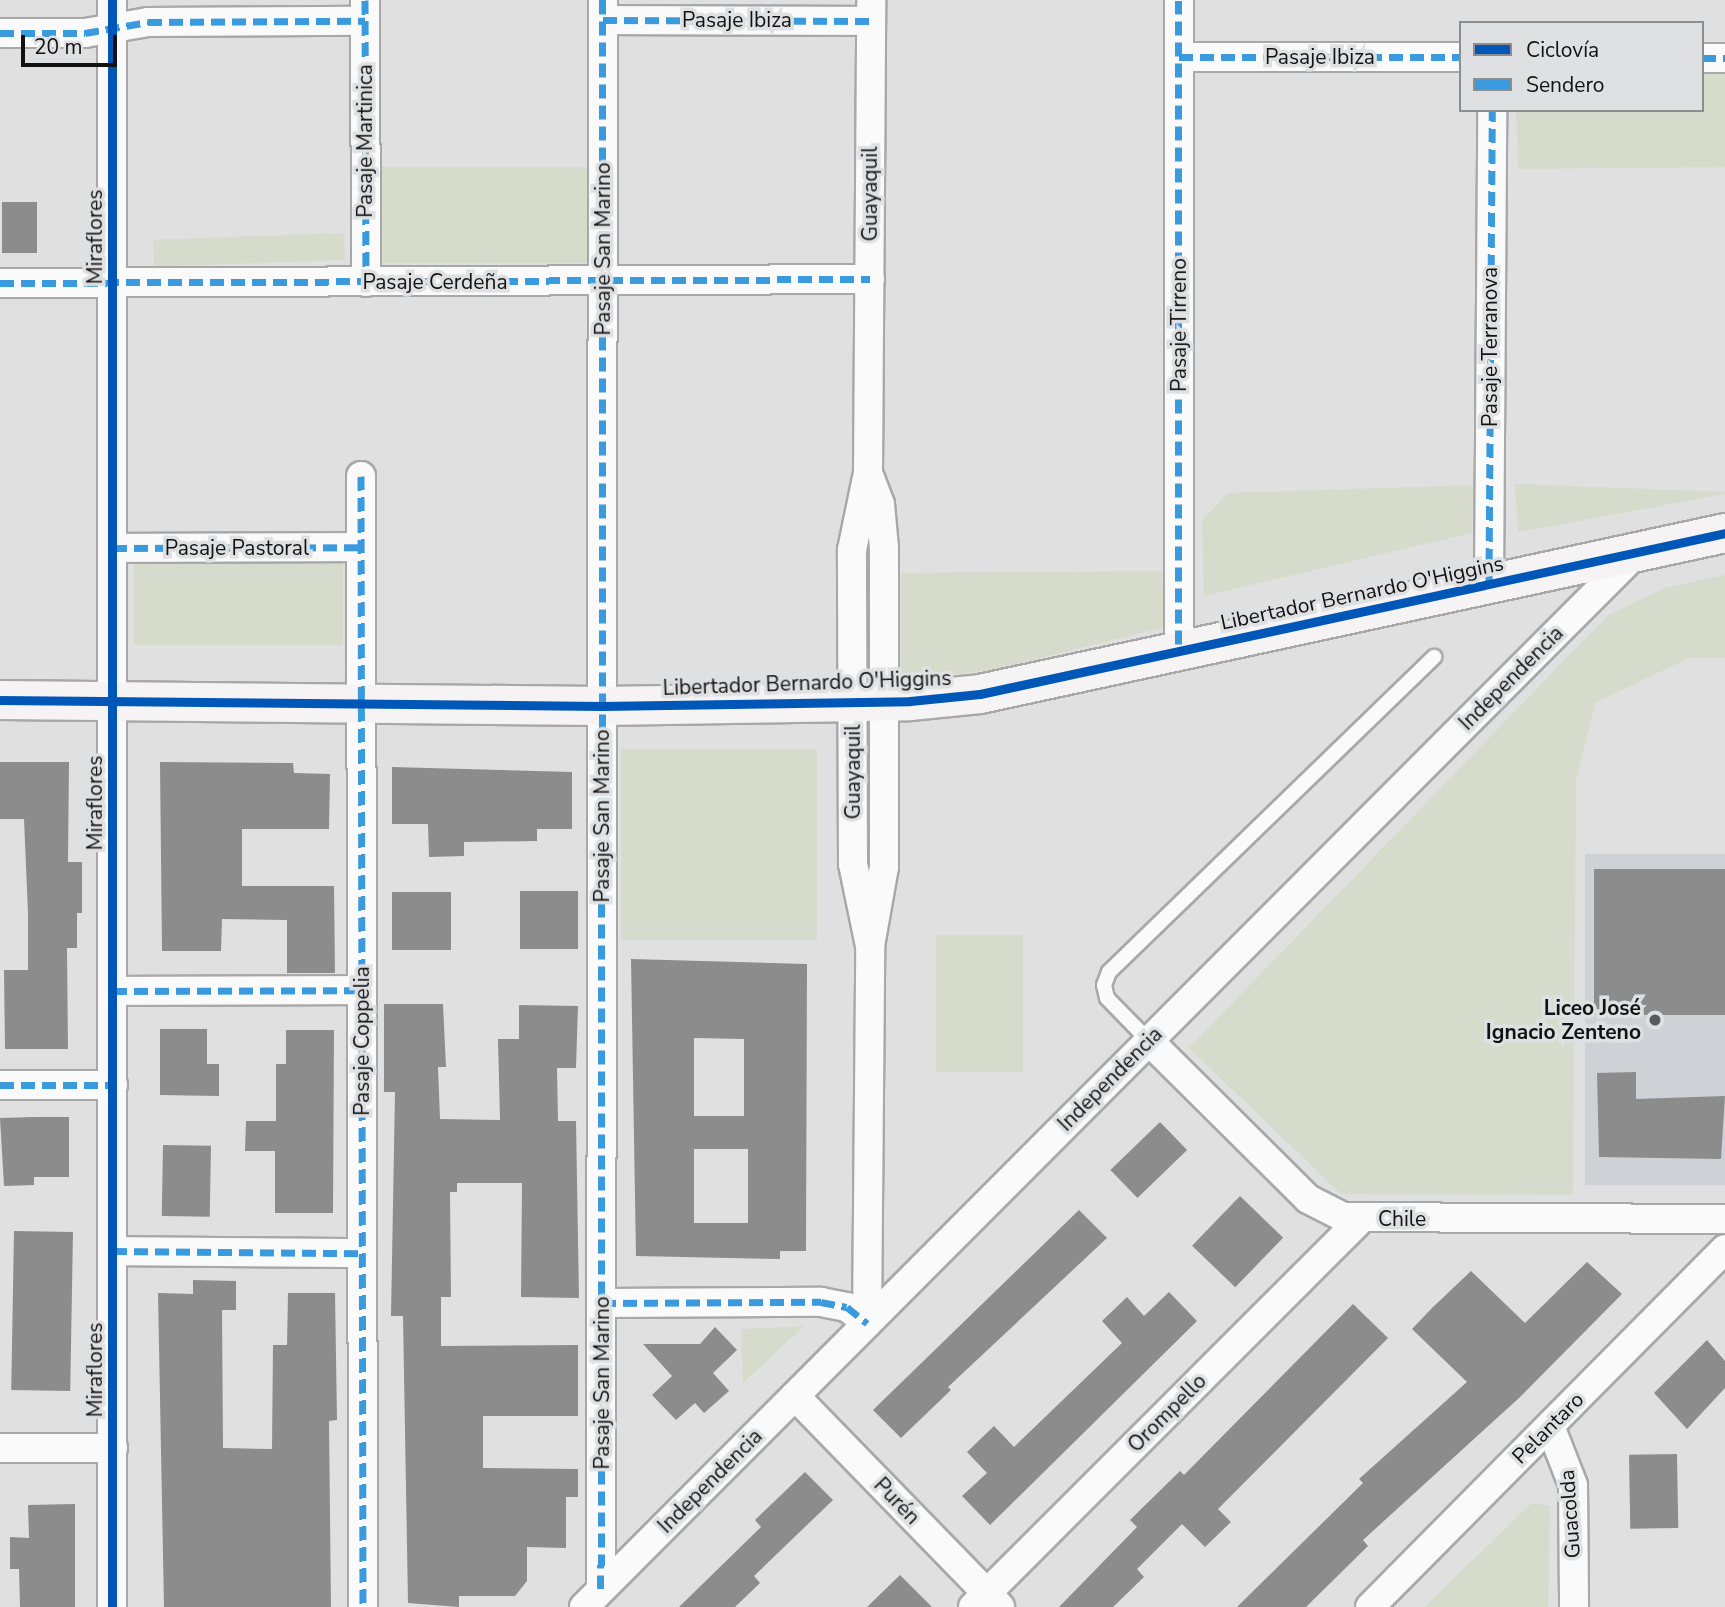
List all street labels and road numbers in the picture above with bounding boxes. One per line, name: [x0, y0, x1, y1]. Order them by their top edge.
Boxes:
street label: Pasaje Ibiza: [682, 7, 792, 33]
street label: Pasaje Ibiza: [1265, 44, 1375, 70]
street label: Pasaje Martinica: [352, 64, 378, 218]
street label: Guayaquil: [857, 147, 883, 241]
street label: Pasaje San Marino: [590, 162, 616, 336]
street label: Miraflores: [82, 190, 108, 284]
street label: Pasaje Tirreno: [1166, 258, 1192, 392]
street label: Pasaje Terranova: [1477, 267, 1503, 427]
street label: Pasaje Cerdeña: [362, 269, 508, 295]
street label: Pasaje Pastoral: [165, 535, 309, 561]
street label: Libertador Bernardo O'Higgins: [1218, 551, 1506, 635]
street label: Independencia: [1454, 621, 1568, 735]
street label: Libertador Bernardo O'Higgins: [662, 665, 952, 701]
street label: Guayaquil: [840, 725, 866, 819]
street label: Pasaje San Marino: [589, 729, 615, 903]
street label: Miraflores: [82, 756, 108, 850]
street label: Pasaje Coppelia: [349, 966, 375, 1116]
street label: Independencia: [1053, 1022, 1167, 1136]
street label: Chile: [1378, 1206, 1426, 1232]
street label: Pasaje San Marino: [589, 1296, 615, 1470]
street label: Miraflores: [82, 1323, 108, 1417]
street label: Orompello: [1123, 1369, 1211, 1457]
street label: Pelantaro: [1507, 1387, 1589, 1469]
street label: Independencia: [653, 1424, 767, 1538]
street label: Guacolda: [1554, 1469, 1586, 1559]
street label: Purén: [869, 1472, 925, 1530]

